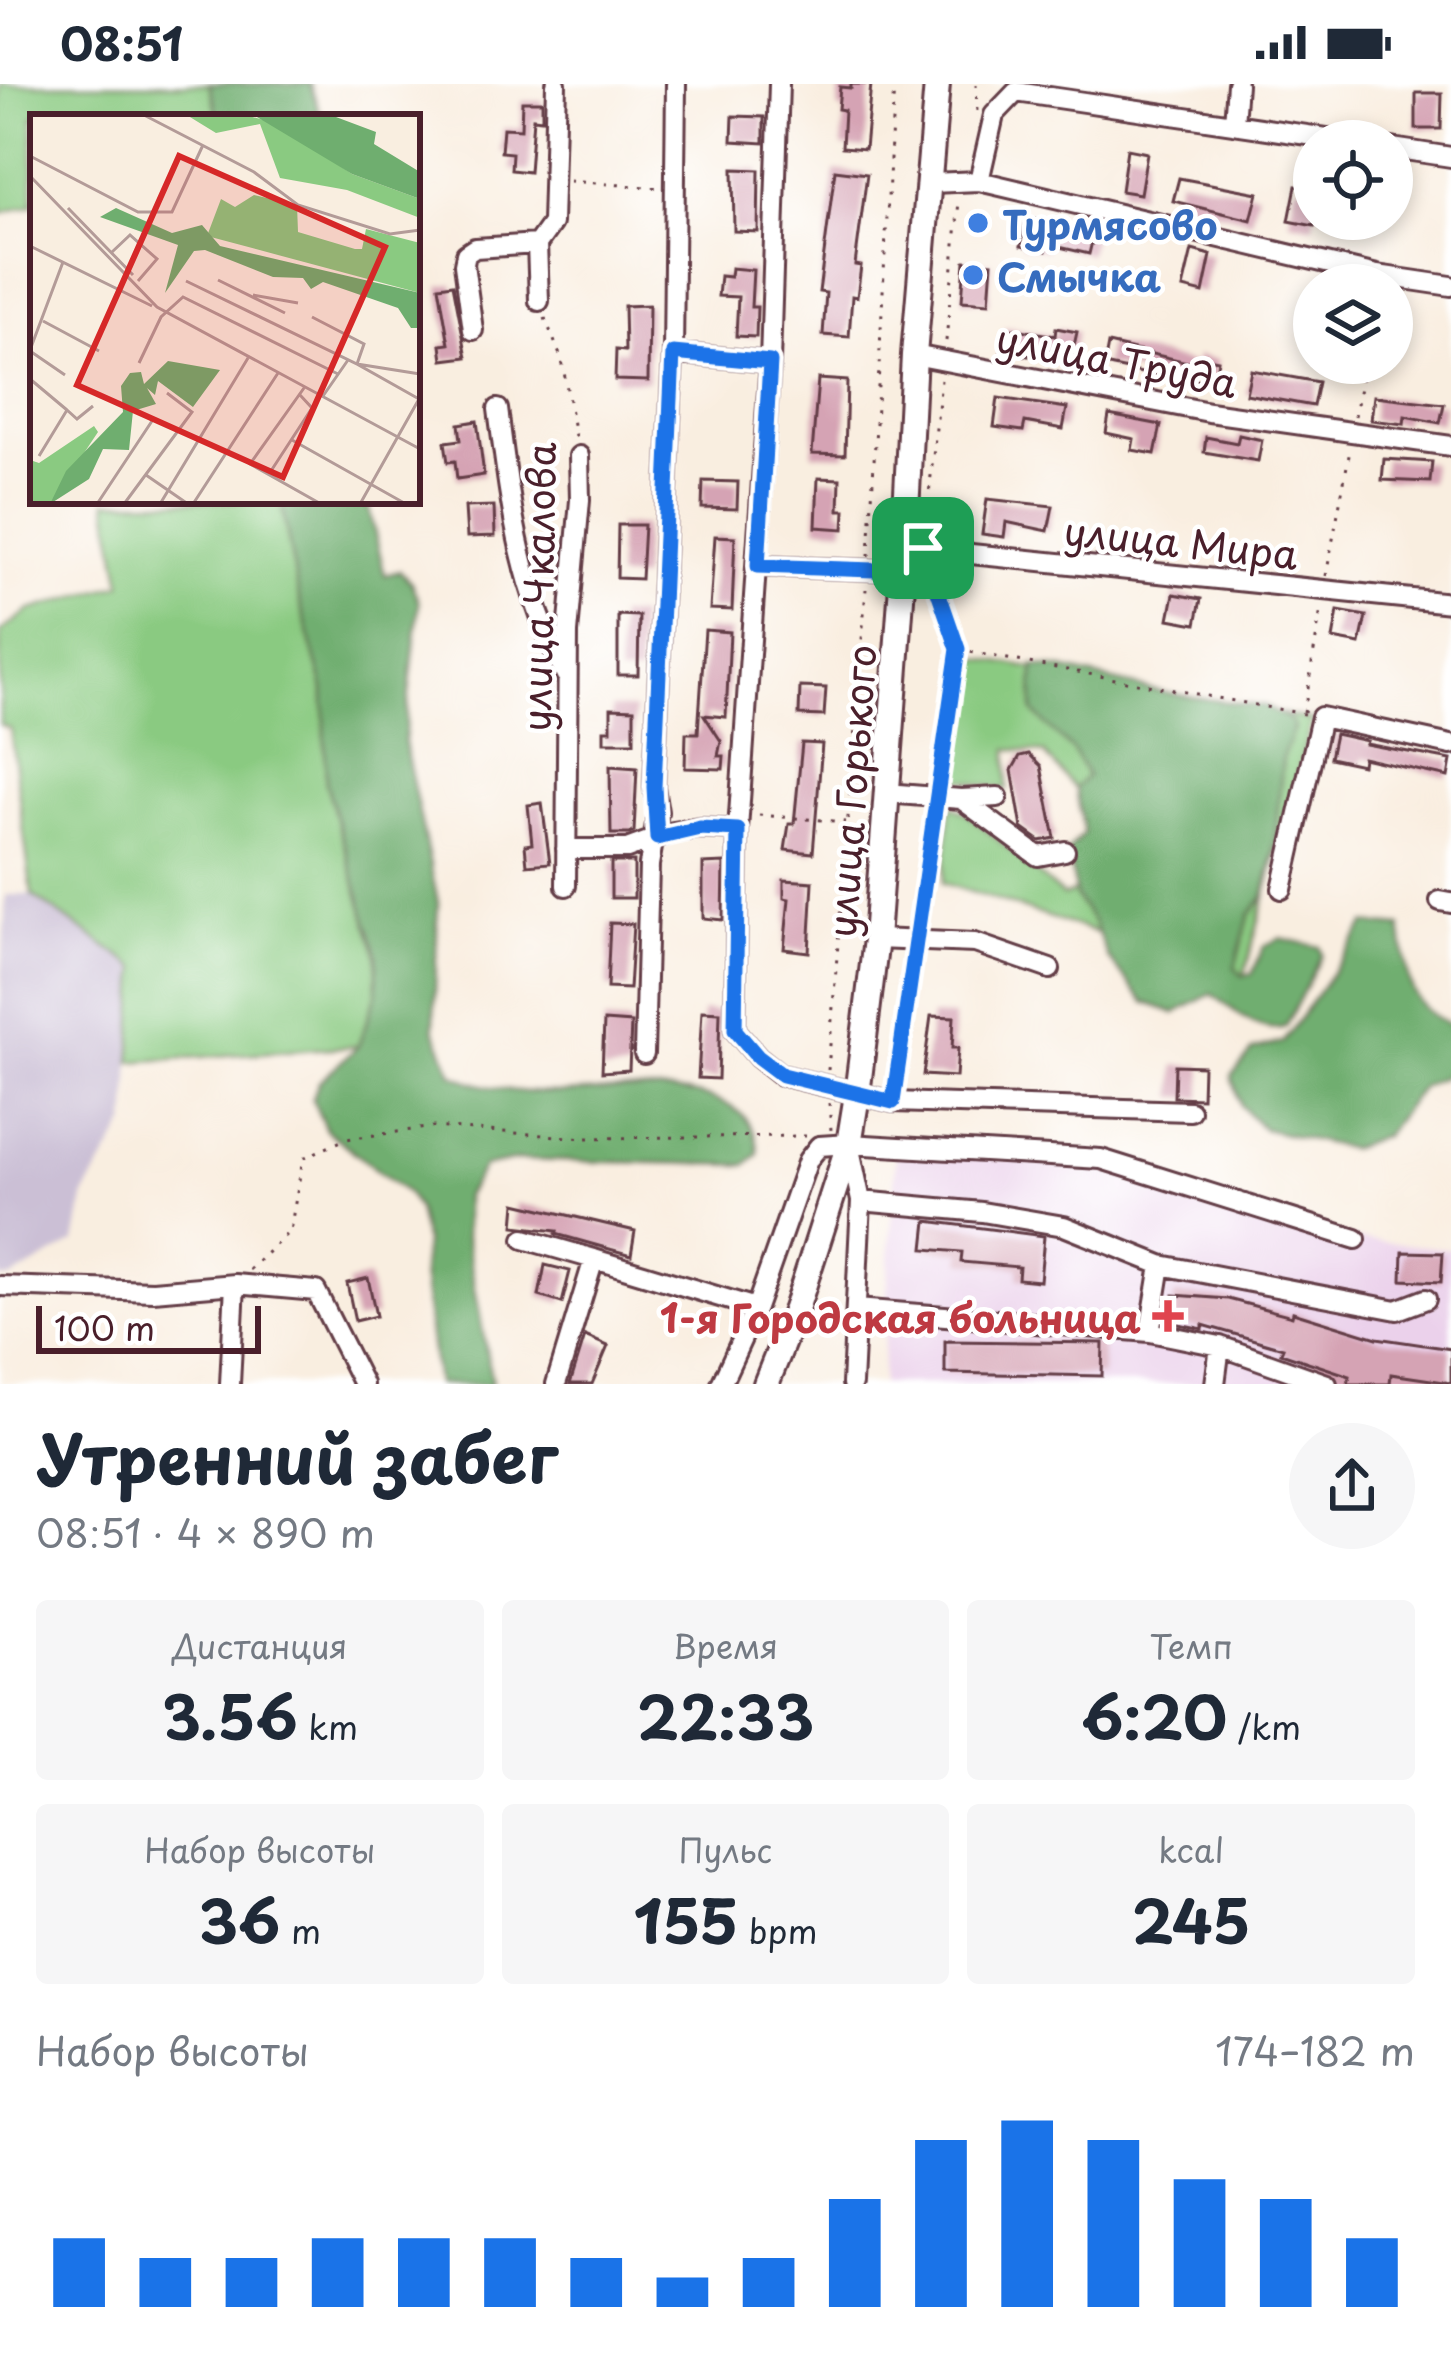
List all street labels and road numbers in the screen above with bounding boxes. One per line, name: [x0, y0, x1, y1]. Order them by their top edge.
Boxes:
street label: улица Труда: [992, 307, 1243, 411]
street label: улица Чкалова: [505, 441, 569, 732]
street label: улица Мира: [1061, 499, 1301, 583]
street label: улица Горького: [810, 643, 890, 939]

